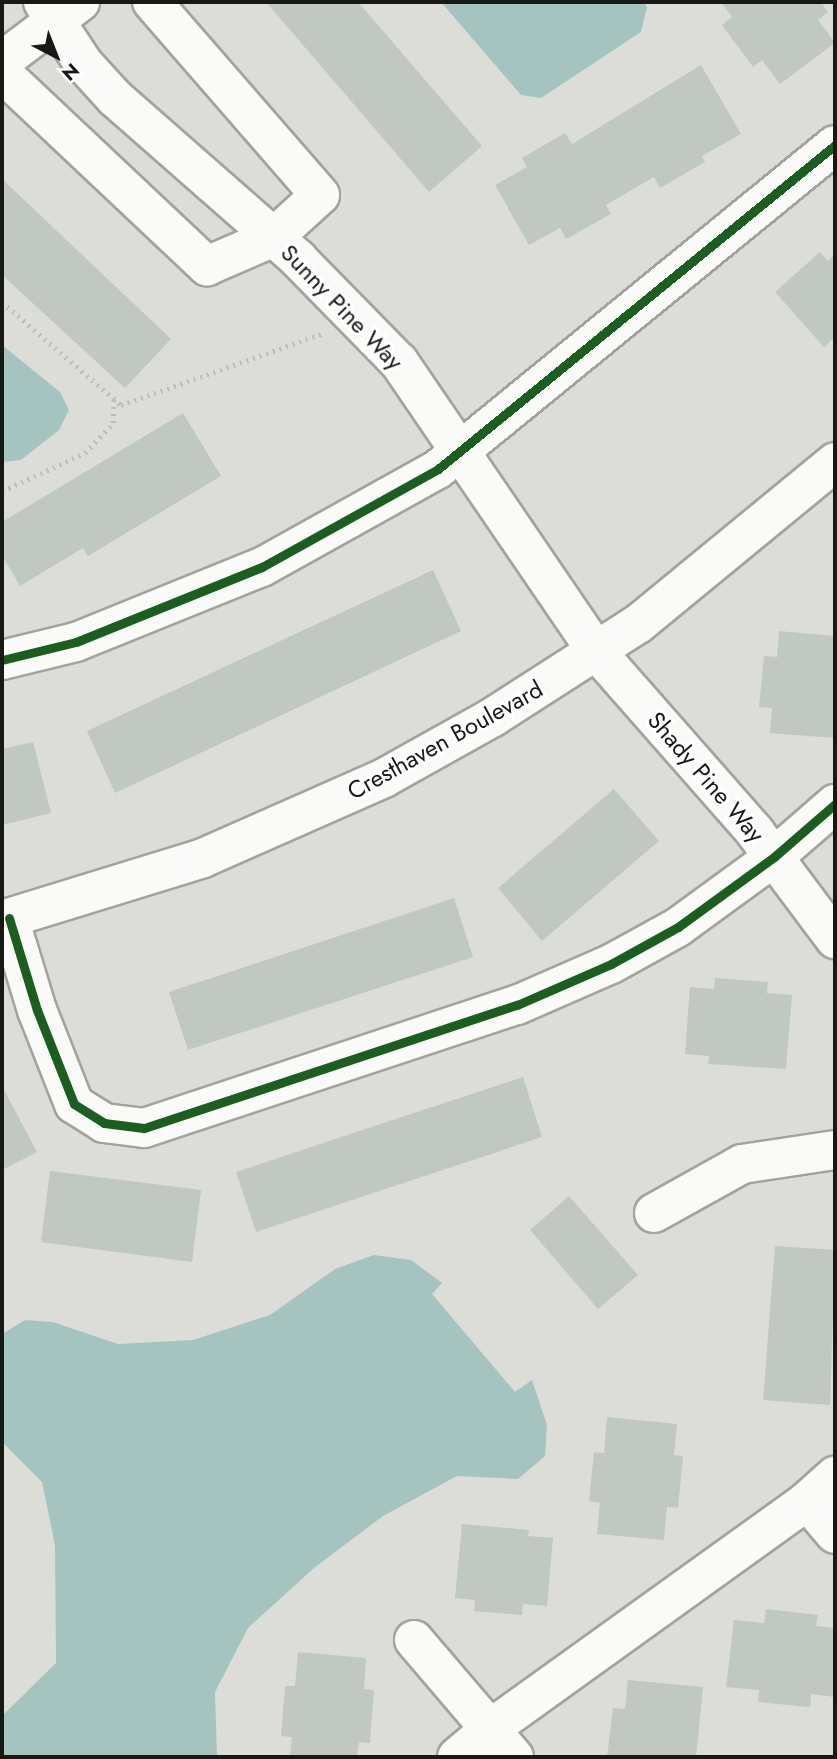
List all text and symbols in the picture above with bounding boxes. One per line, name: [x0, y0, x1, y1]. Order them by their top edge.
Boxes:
north arrow: [21, 21, 91, 91]
text: N: [56, 57, 85, 87]
street label: Sunny Pine Way: [275, 238, 409, 376]
street label: Cresthaven Boulevard: [342, 674, 548, 806]
street label: Shady Pine Way: [641, 706, 771, 848]

